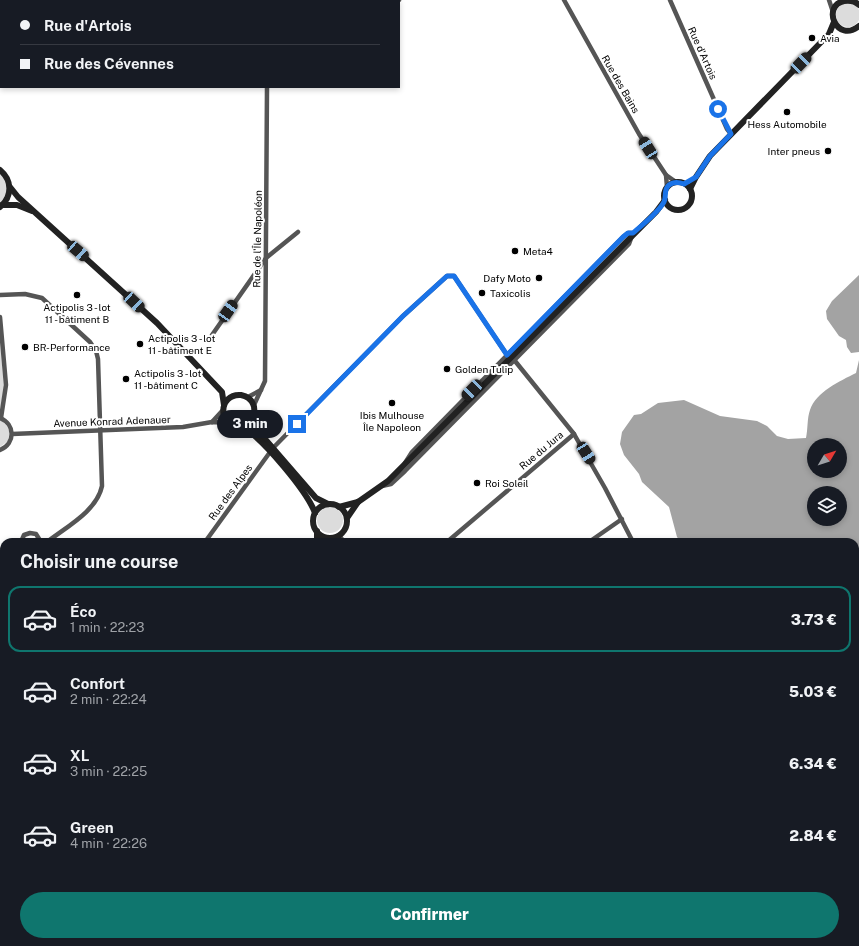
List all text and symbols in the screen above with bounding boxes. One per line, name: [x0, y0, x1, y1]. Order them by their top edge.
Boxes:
text: Rue d'Artois: [44, 17, 132, 34]
street label: Rue d'Artois: [686, 25, 720, 81]
place label: Avia: [820, 32, 840, 44]
marker: Avia: [807, 33, 817, 43]
car: [788, 50, 814, 76]
street label: Rue des Bains: [600, 53, 642, 115]
text: Rue des Cévennes: [44, 55, 174, 72]
route start: [709, 100, 727, 118]
marker: Hess Automobile: [782, 107, 792, 117]
place label: Hess Automobile: [747, 118, 827, 130]
car: [637, 135, 659, 161]
place label: Inter pneus: [768, 145, 820, 157]
marker: Inter pneus: [823, 146, 833, 156]
street label: Rue de l'Île Napoléon: [250, 190, 264, 288]
car: [65, 239, 91, 263]
place label: Meta4: [523, 245, 553, 257]
marker: Meta4: [510, 246, 520, 256]
place label: Dafy Moto: [483, 272, 531, 284]
marker: Dafy Moto: [534, 273, 544, 283]
place label: Taxicolis: [490, 287, 530, 299]
marker: Taxicolis: [477, 288, 487, 298]
car: [121, 289, 147, 315]
marker: Actipolis 3 - lot 11 - bâtiment B: [72, 290, 82, 300]
car: [216, 298, 240, 324]
place label: Actipolis 3 - lot 11 - bâtiment B: [43, 301, 111, 325]
place label: Actipolis 3 - lot 11 - bâtiment E: [148, 332, 216, 356]
marker: Actipolis 3 - lot 11 - bâtiment E: [135, 339, 145, 349]
place label: BR-Performance: [33, 341, 111, 353]
marker: BR-Performance: [20, 342, 30, 352]
place label: Golden Tulip: [455, 363, 513, 375]
marker: Golden Tulip: [442, 364, 452, 374]
place label: Actipolis 3 - lot 11 -bâtiment C: [134, 367, 202, 391]
marker: Actipolis 3 - lot 11 -bâtiment C: [121, 374, 131, 384]
car: [459, 377, 485, 403]
marker: Ibis Mulhouse Île Napoleon: [387, 398, 397, 408]
place label: Ibis Mulhouse Île Napoleon: [360, 409, 425, 433]
callout: 3 min: [217, 410, 283, 438]
street label: Avenue Konrad Adenauer: [53, 413, 171, 429]
route end: [288, 415, 306, 433]
text: 3 min: [233, 416, 267, 431]
street label: Rue du Jura: [517, 428, 565, 472]
north arrow: [807, 438, 847, 478]
map controls: [807, 438, 847, 526]
car: [575, 440, 597, 466]
street label: Rue des Alpes: [206, 462, 254, 522]
place label: Roi Soleil: [485, 477, 529, 489]
marker: Roi Soleil: [472, 478, 482, 488]
button: layers: [807, 486, 847, 526]
text: Choisir une course: [20, 551, 178, 572]
icon: car: [22, 601, 58, 637]
text: Éco: [70, 603, 96, 620]
text: 3.73 €: [791, 611, 837, 628]
text: 1 min · 22:23: [70, 620, 144, 635]
icon: car: [22, 673, 58, 709]
text: Confort: [70, 675, 125, 692]
text: 5.03 €: [789, 683, 837, 700]
text: 2 min · 22:24: [70, 692, 147, 707]
icon: car: [22, 745, 58, 781]
text: XL: [70, 747, 89, 764]
text: 6.34 €: [789, 755, 837, 772]
text: 3 min · 22:25: [70, 764, 147, 779]
icon: car: [22, 817, 58, 853]
text: Green: [70, 819, 114, 836]
text: 2.84 €: [789, 827, 837, 844]
text: 4 min · 22:26: [70, 836, 147, 851]
button: Confirmer: [20, 892, 839, 938]

